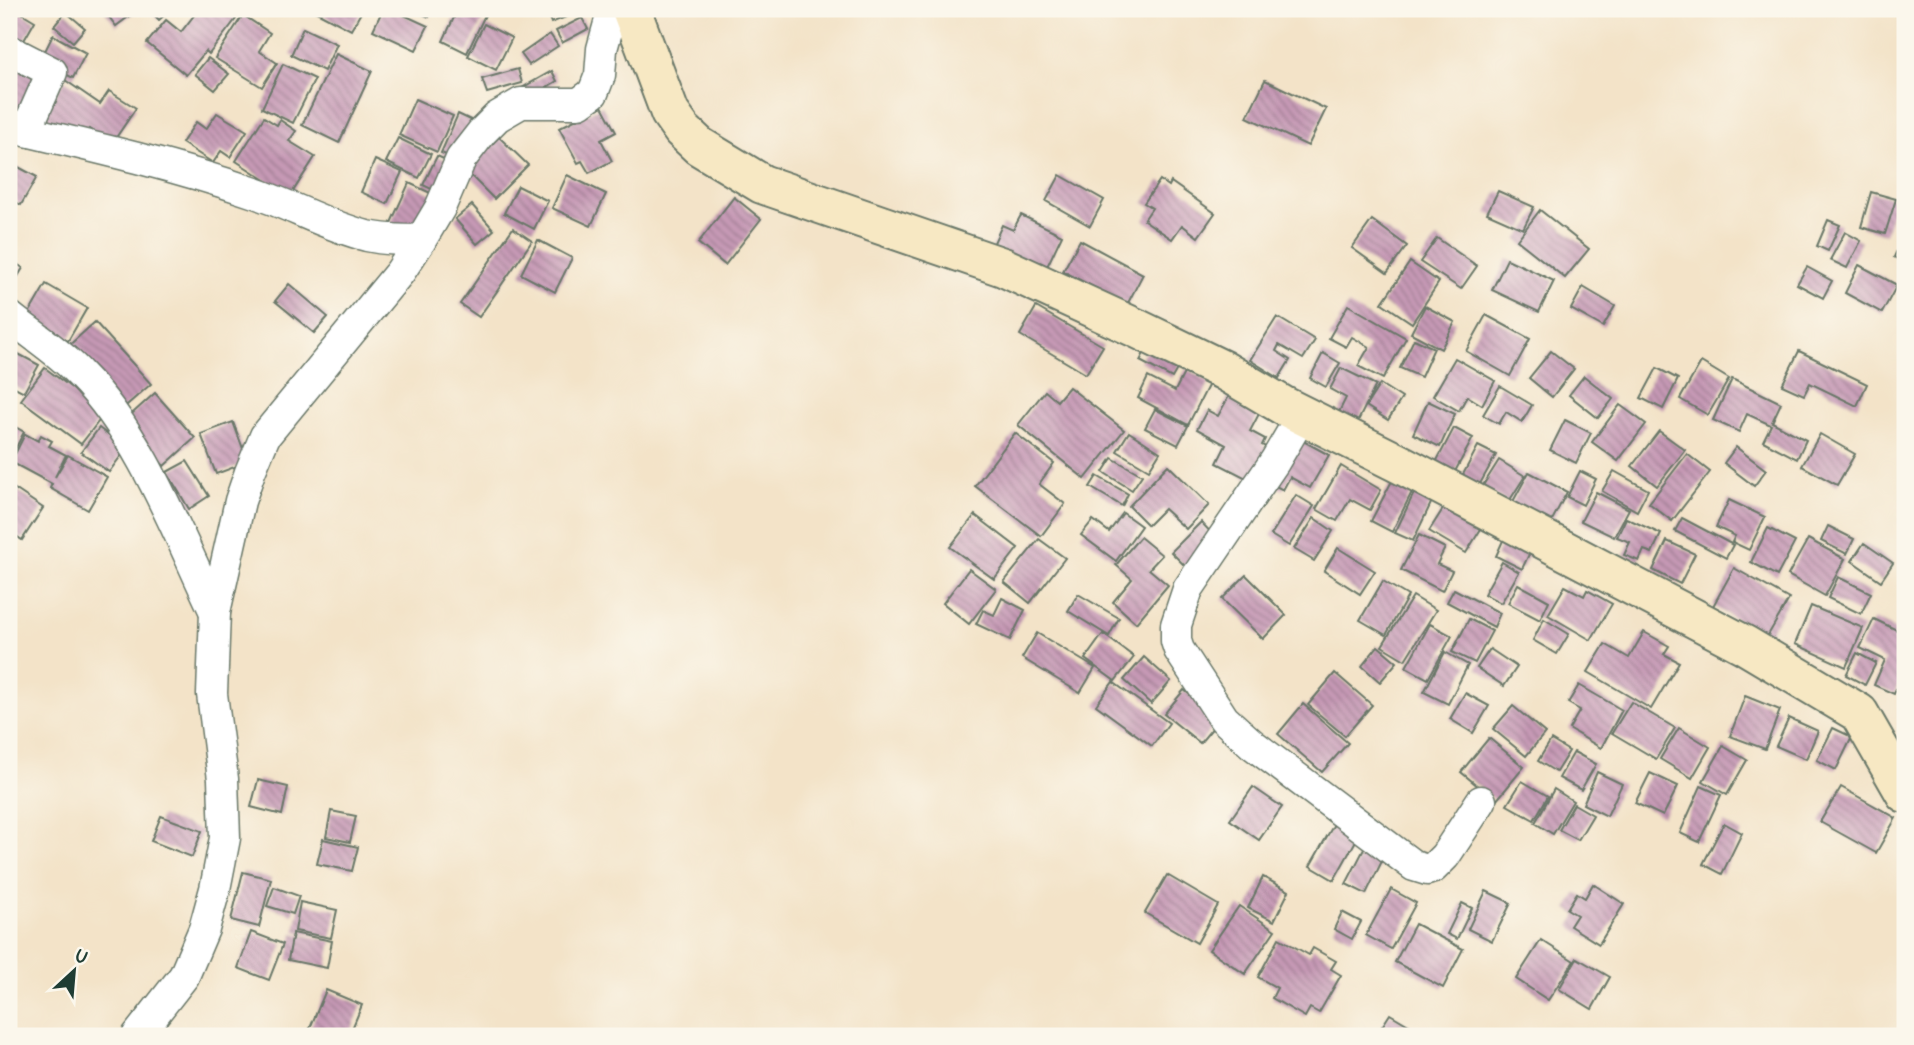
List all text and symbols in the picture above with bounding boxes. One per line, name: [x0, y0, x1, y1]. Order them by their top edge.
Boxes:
north arrow: [38, 936, 108, 1006]
text: U: [71, 942, 92, 970]

